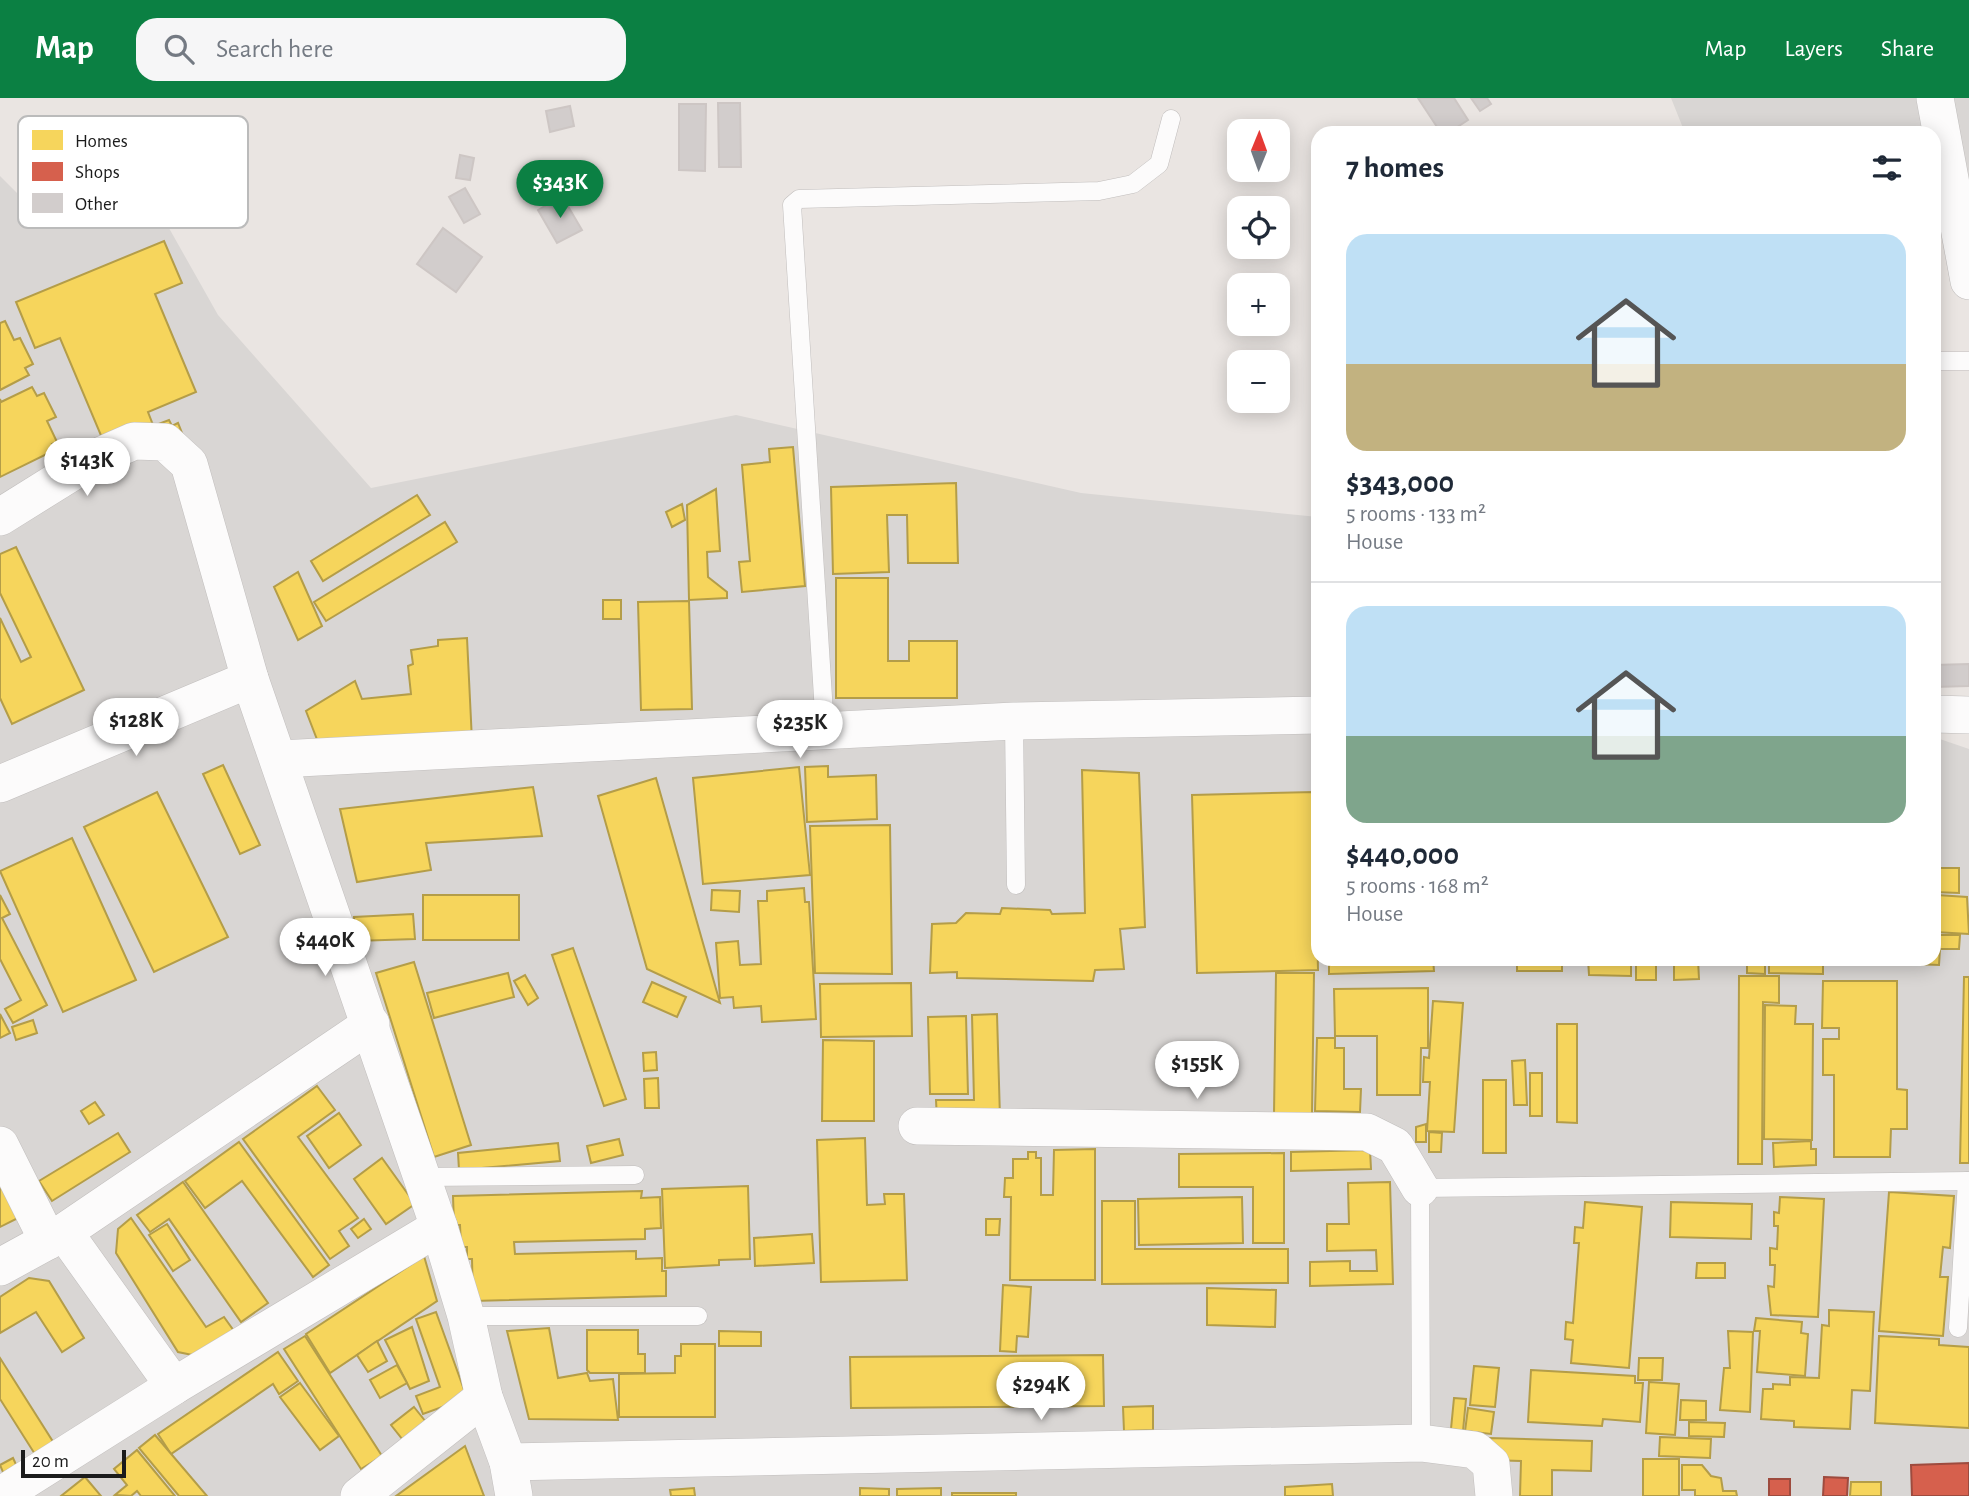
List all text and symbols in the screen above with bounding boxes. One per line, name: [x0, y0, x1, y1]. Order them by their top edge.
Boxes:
search box: [136, 18, 626, 81]
icon: search: [160, 30, 198, 68]
text: Map: [35, 32, 94, 65]
text: Search here: [216, 36, 334, 62]
text: Map: [1704, 37, 1746, 61]
text: Layers: [1784, 37, 1843, 61]
text: Share: [1881, 37, 1934, 61]
legend: [18, 116, 248, 228]
north arrow: [1227, 119, 1290, 182]
map controls: [1227, 119, 1290, 413]
text: Homes: [75, 132, 128, 151]
icon: filters: [1868, 149, 1906, 187]
text: 7 homes: [1346, 153, 1444, 183]
pin: $343K: [511, 160, 609, 220]
text: Shops: [75, 163, 120, 182]
text: $343K: [532, 171, 588, 194]
text: Other: [75, 195, 118, 214]
button: locate: [1227, 196, 1290, 259]
button: +: [1227, 273, 1290, 336]
icon: home: [1563, 280, 1689, 406]
button: −: [1227, 350, 1290, 413]
pin: $143K: [38, 438, 136, 498]
text: $143K: [60, 449, 114, 472]
text: $343,000: [1346, 468, 1454, 498]
text: 5 rooms · 133 m²: [1346, 503, 1486, 526]
text: House: [1346, 531, 1403, 554]
icon: home: [1563, 652, 1689, 778]
pin: $128K: [87, 698, 185, 758]
pin: $235K: [751, 700, 849, 760]
text: $128K: [109, 709, 163, 732]
text: $235K: [773, 711, 827, 734]
text: $440,000: [1346, 840, 1459, 870]
text: 5 rooms · 168 m²: [1346, 875, 1489, 898]
text: House: [1346, 903, 1403, 926]
pin: $440K: [276, 918, 374, 978]
text: $440K: [296, 929, 354, 952]
pin: $155K: [1148, 1042, 1246, 1101]
text: $155K: [1171, 1052, 1223, 1075]
pin: $294K: [992, 1362, 1090, 1422]
text: $294K: [1012, 1373, 1070, 1396]
scale bar: [21, 1447, 126, 1479]
text: 20 m: [32, 1452, 69, 1471]

